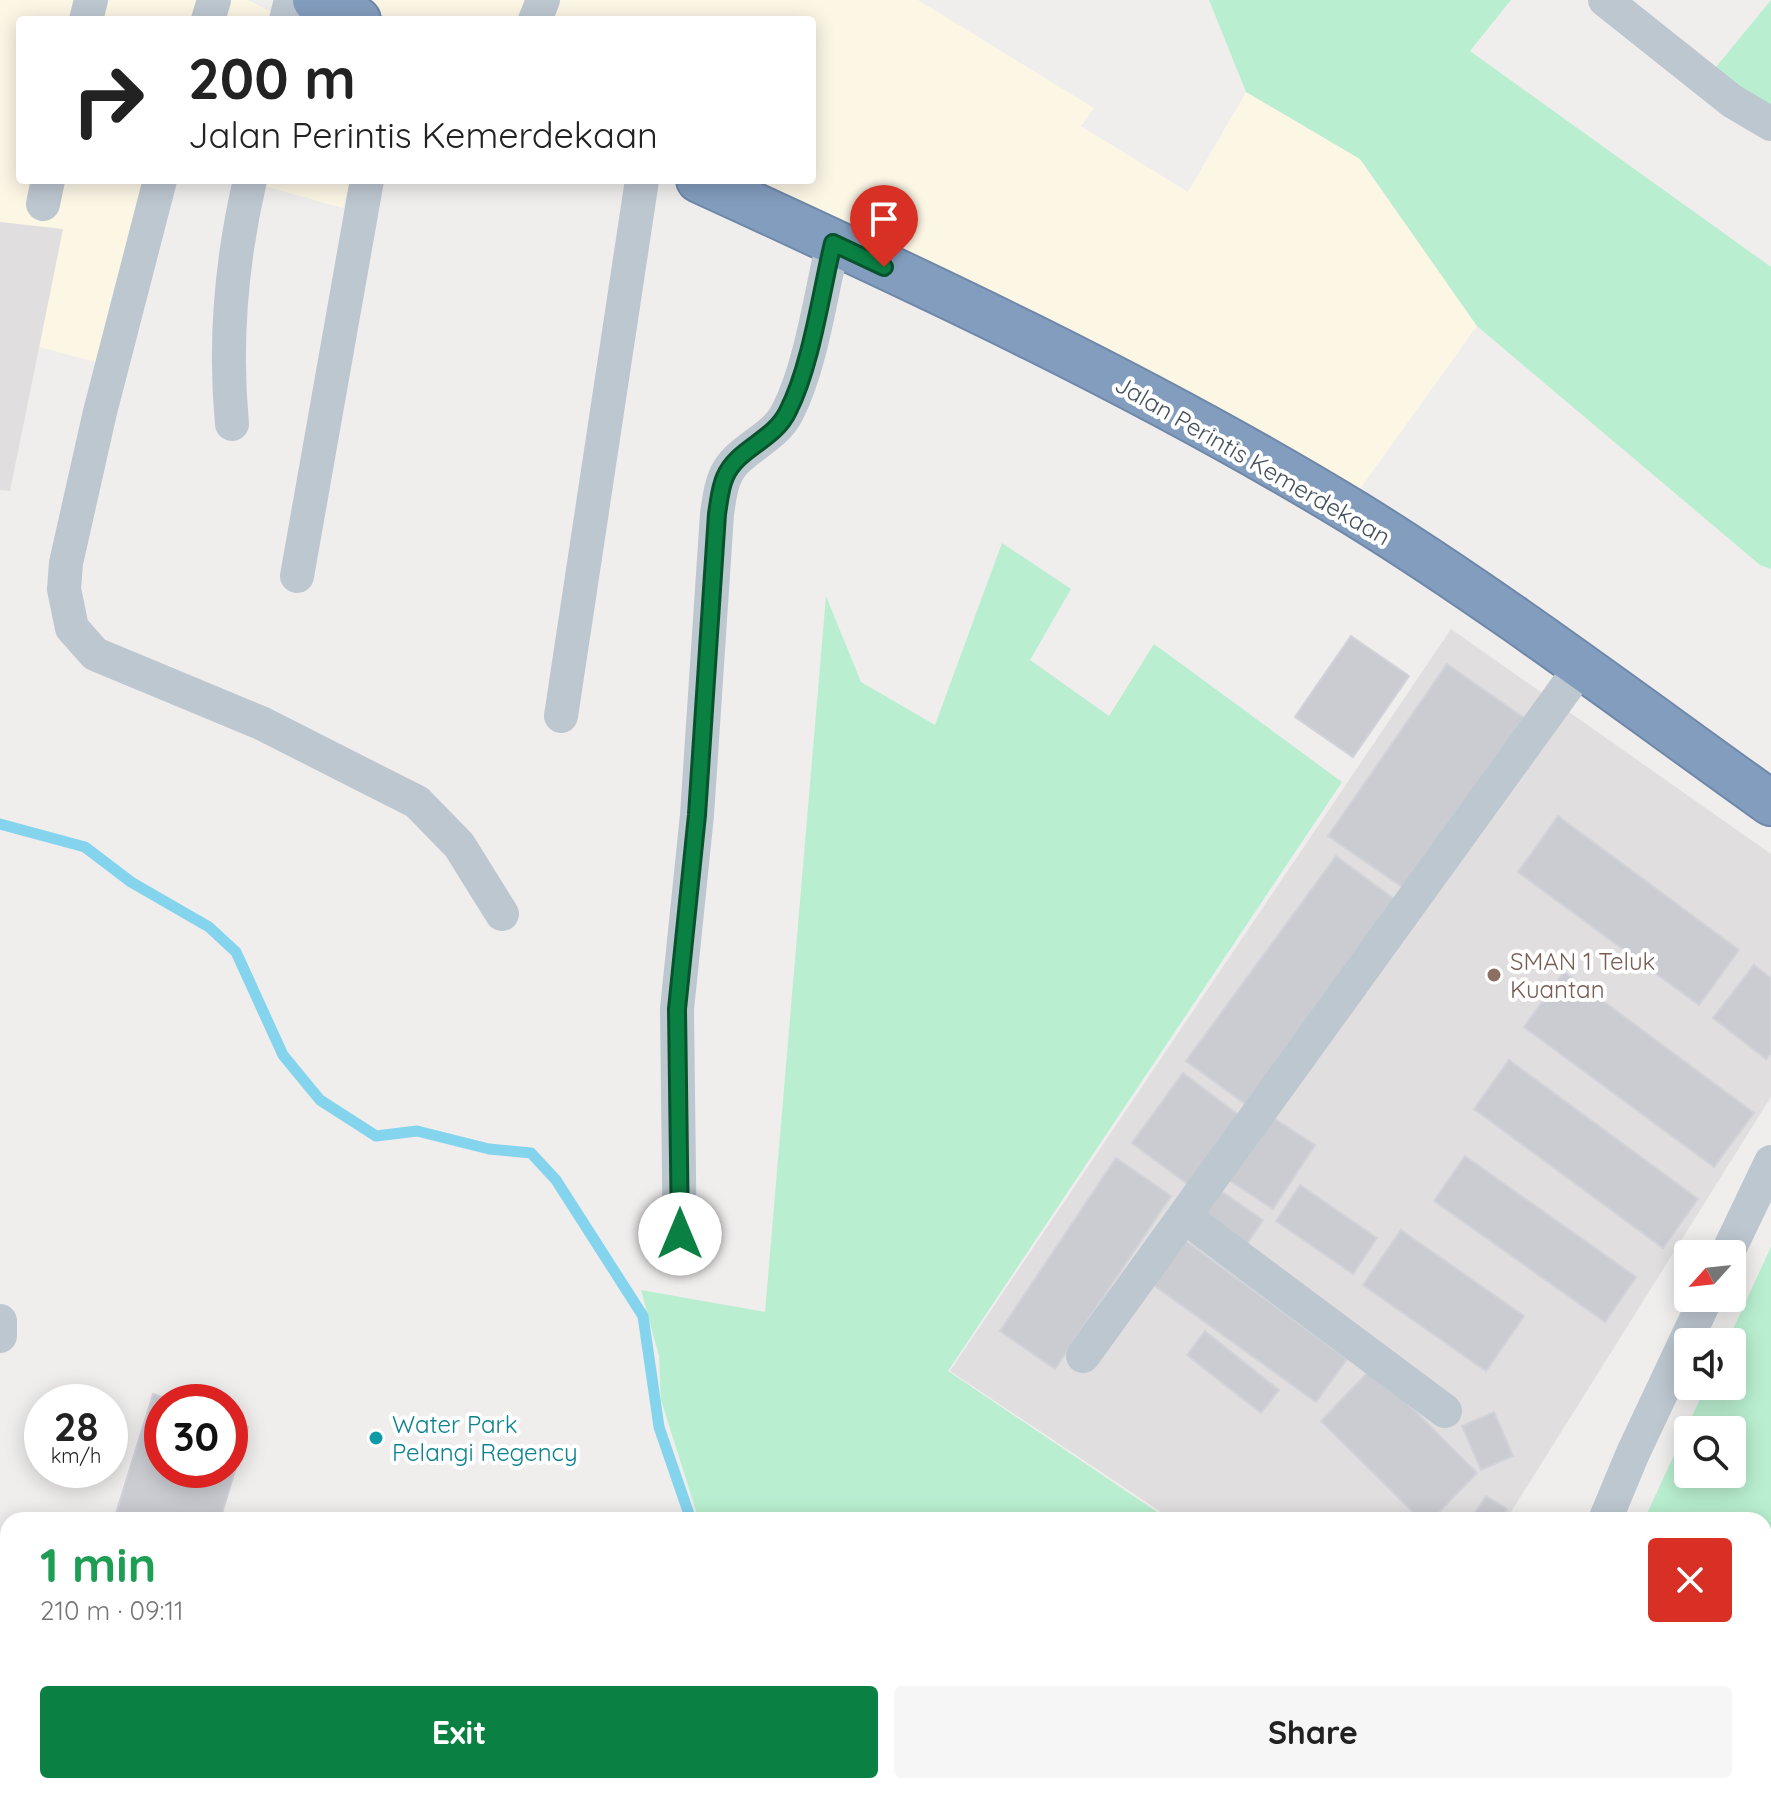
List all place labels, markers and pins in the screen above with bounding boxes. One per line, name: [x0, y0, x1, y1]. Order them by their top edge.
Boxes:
pin: [850, 185, 918, 267]
place label: SMAN 1 Teluk Kuantan: [1510, 946, 1655, 1004]
marker: SMAN 1 Teluk Kuantan: [1485, 966, 1503, 984]
place label: Water Park Pelangi Regency: [392, 1409, 578, 1467]
marker: Water Park Pelangi Regency: [367, 1429, 385, 1447]

